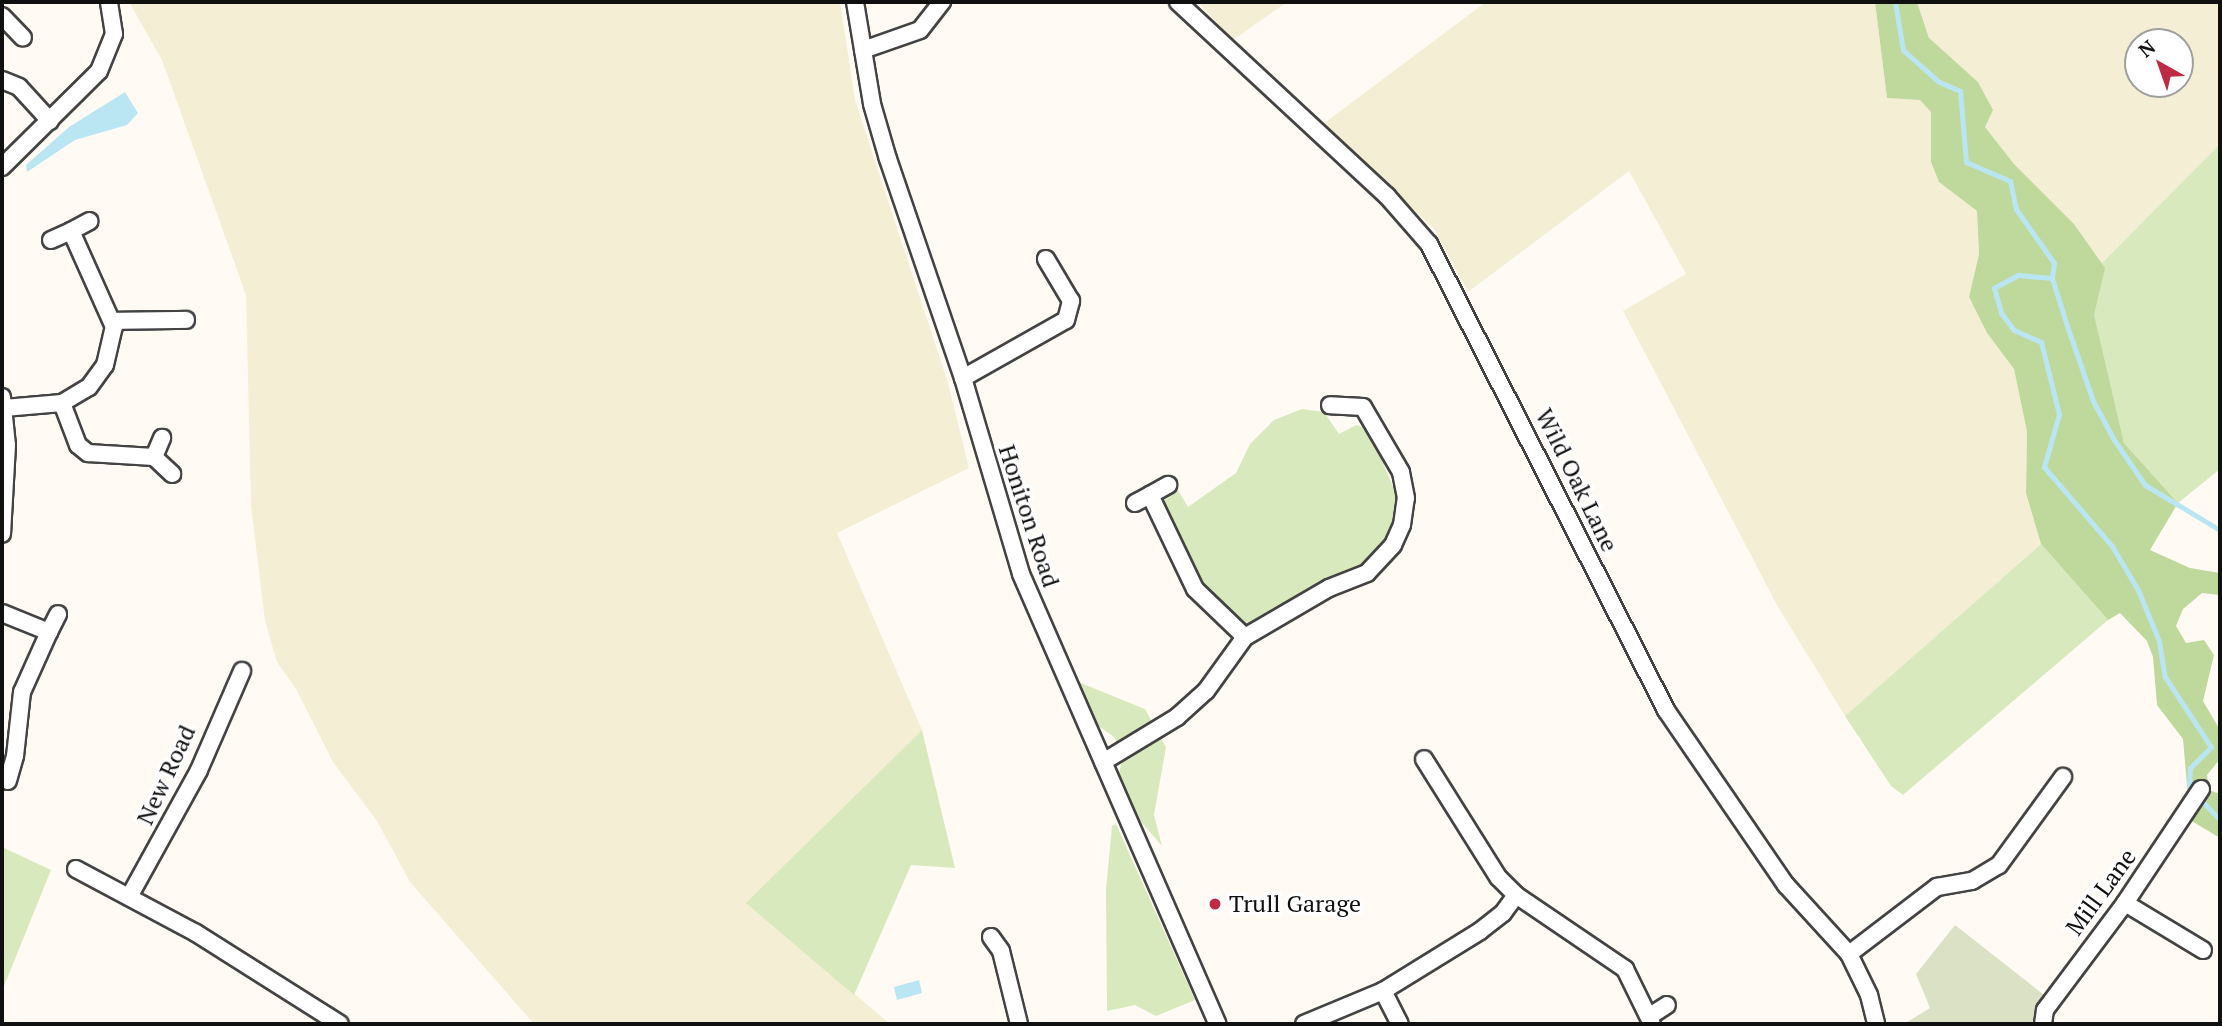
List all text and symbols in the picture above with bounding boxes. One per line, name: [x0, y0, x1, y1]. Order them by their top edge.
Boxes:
north arrow: [2124, 28, 2194, 98]
text: N: [2133, 34, 2160, 62]
street label: Wild Oak Lane: [1530, 404, 1624, 556]
street label: Honiton Road: [992, 441, 1066, 591]
street label: New Road: [130, 721, 202, 829]
street label: Mill Lane: [2060, 843, 2142, 941]
place label: Trull Garage: [1229, 890, 1361, 918]
marker: Trull Garage: [1207, 896, 1223, 912]

